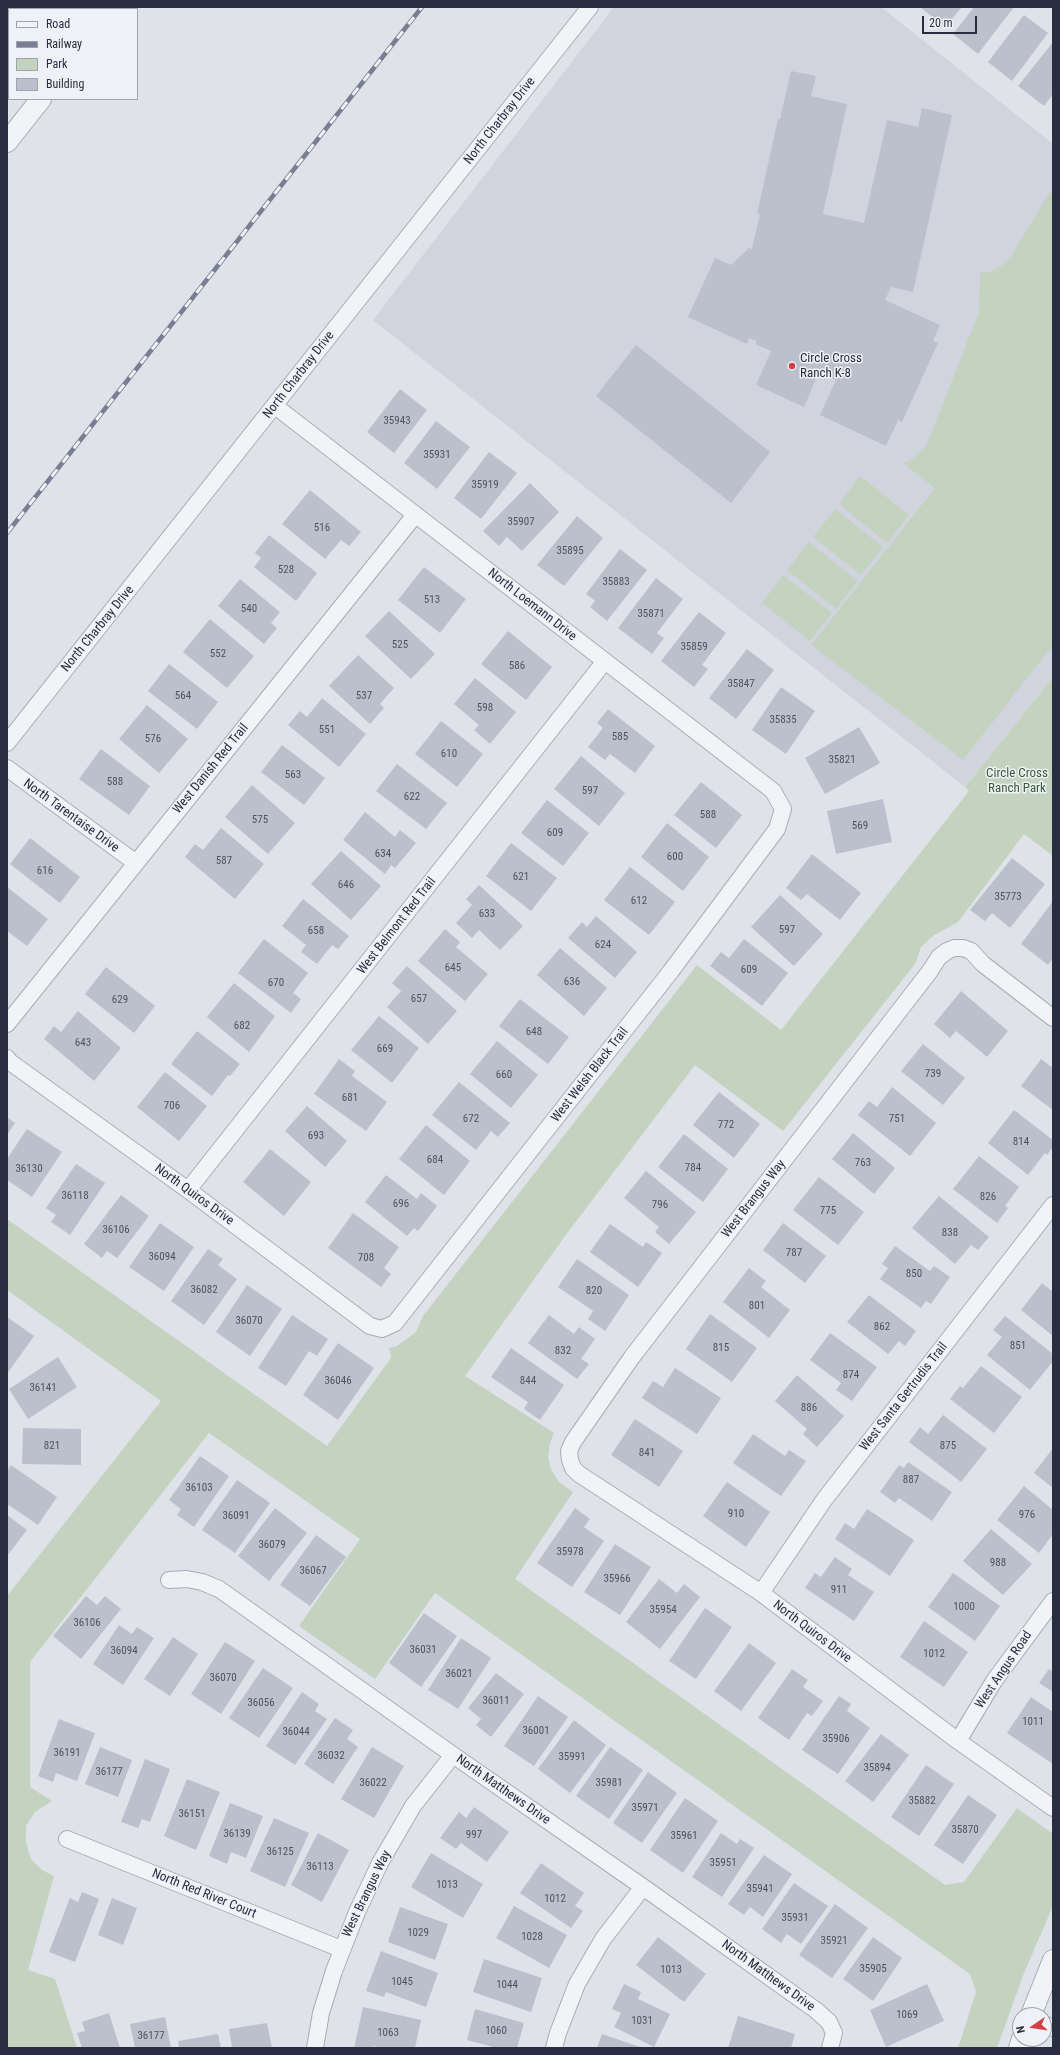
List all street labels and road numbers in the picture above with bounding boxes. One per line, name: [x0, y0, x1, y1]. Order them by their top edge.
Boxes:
street label: North Charbray Drive: [461, 74, 539, 168]
street label: North Charbray Drive: [260, 328, 338, 422]
street label: North Loemann Drive: [485, 566, 579, 644]
street label: North Charbray Drive: [58, 583, 138, 675]
street label: West Danish Red Trail: [170, 721, 252, 817]
street label: North Tarentaise Drive: [20, 776, 122, 856]
street label: West Belmont Red Trail: [354, 874, 440, 978]
street label: West Welsh Black Trail: [548, 1025, 632, 1125]
street label: West Brangus Way: [719, 1157, 789, 1241]
street label: North Quiros Drive: [151, 1161, 237, 1229]
street label: West Santa Gertrudis Trail: [857, 1340, 951, 1454]
street label: North Quiros Drive: [770, 1597, 854, 1667]
street label: West Angus Road: [972, 1628, 1036, 1712]
street label: North Matthews Drive: [453, 1752, 553, 1828]
street label: West Brangus Way: [339, 1848, 395, 1940]
street label: North Red River Court: [150, 1866, 258, 1922]
street label: North Matthews Drive: [718, 1937, 818, 2015]

